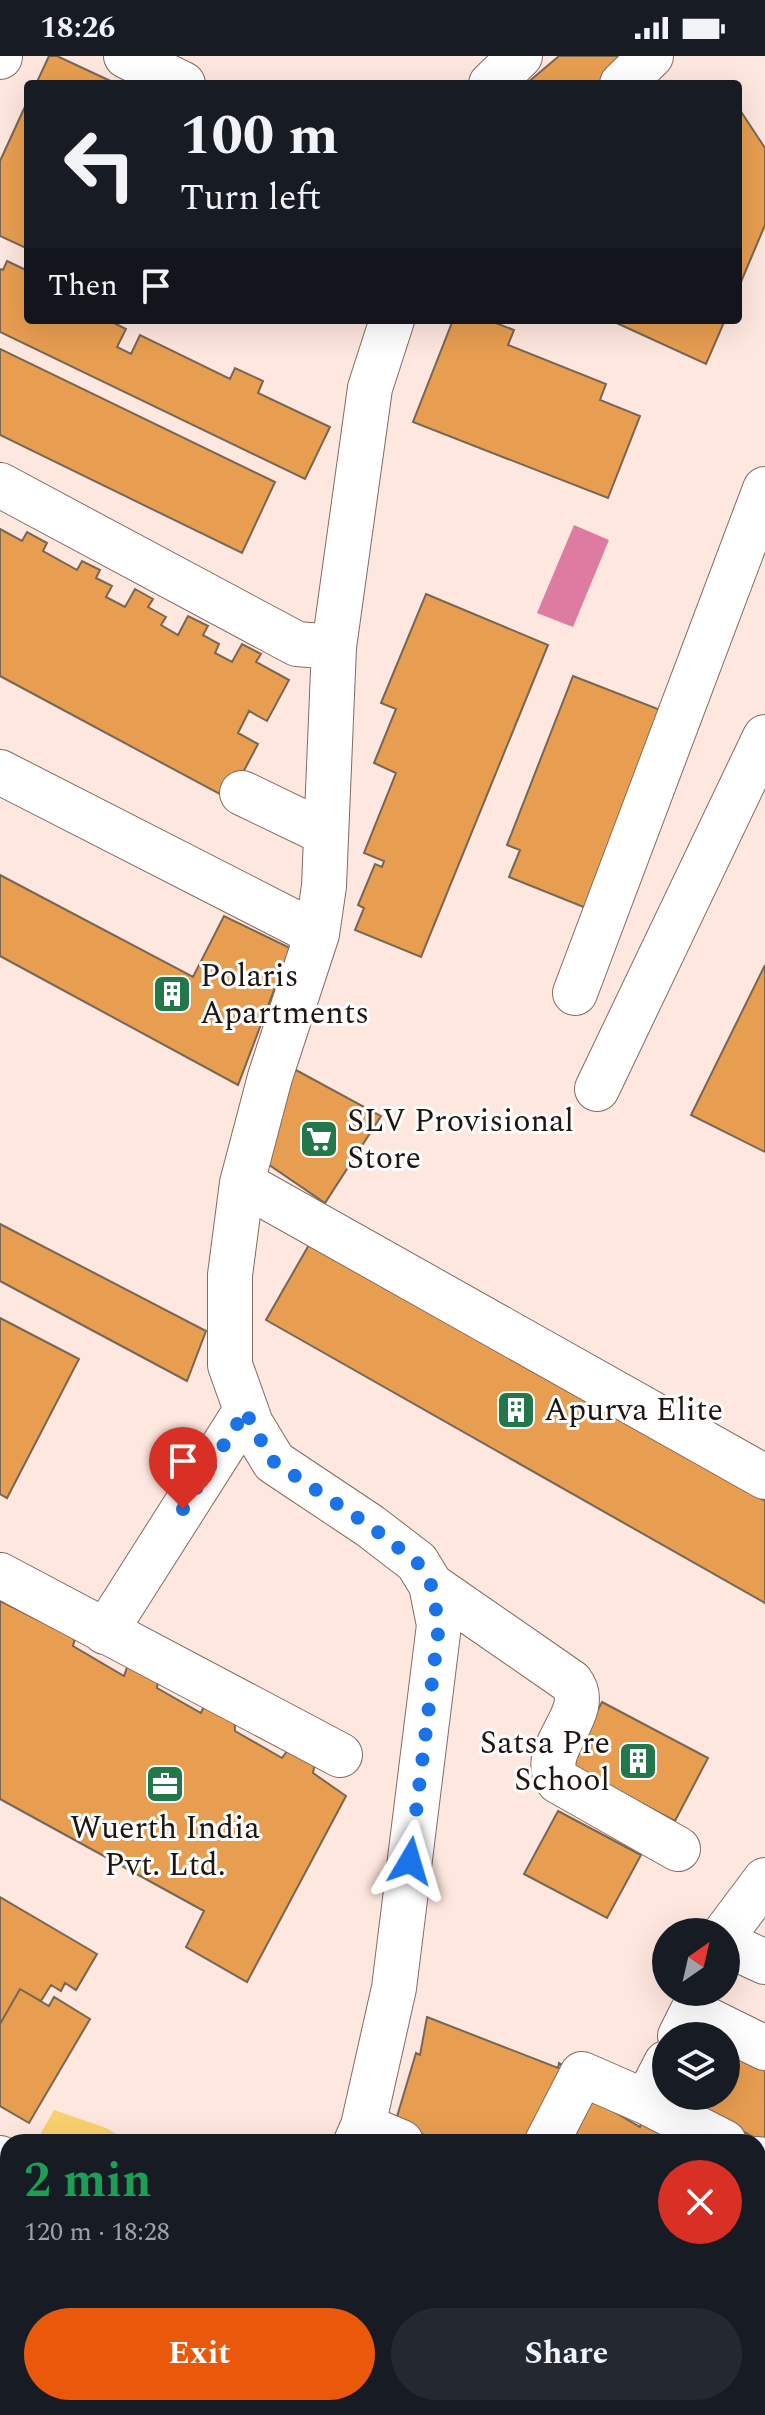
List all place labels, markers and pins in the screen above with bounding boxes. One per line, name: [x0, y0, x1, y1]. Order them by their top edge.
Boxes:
place label: Polaris Apartments: [200, 952, 369, 1038]
building icon: Polaris Apartments: [151, 973, 193, 1015]
place label: SLV Provisional Store: [347, 1097, 574, 1183]
supermarket icon: SLV Provisional Store: [298, 1118, 340, 1160]
place label: Apurva Elite: [544, 1386, 723, 1435]
building icon: Apurva Elite: [495, 1389, 537, 1431]
pin: [149, 1427, 217, 1509]
place label: Satsa Pre School: [480, 1719, 610, 1805]
building icon: Satsa Pre School: [617, 1740, 659, 1782]
office icon: Wuerth India Pvt. Ltd.: [144, 1763, 186, 1805]
place label: Wuerth India Pvt. Ltd.: [70, 1804, 260, 1890]

